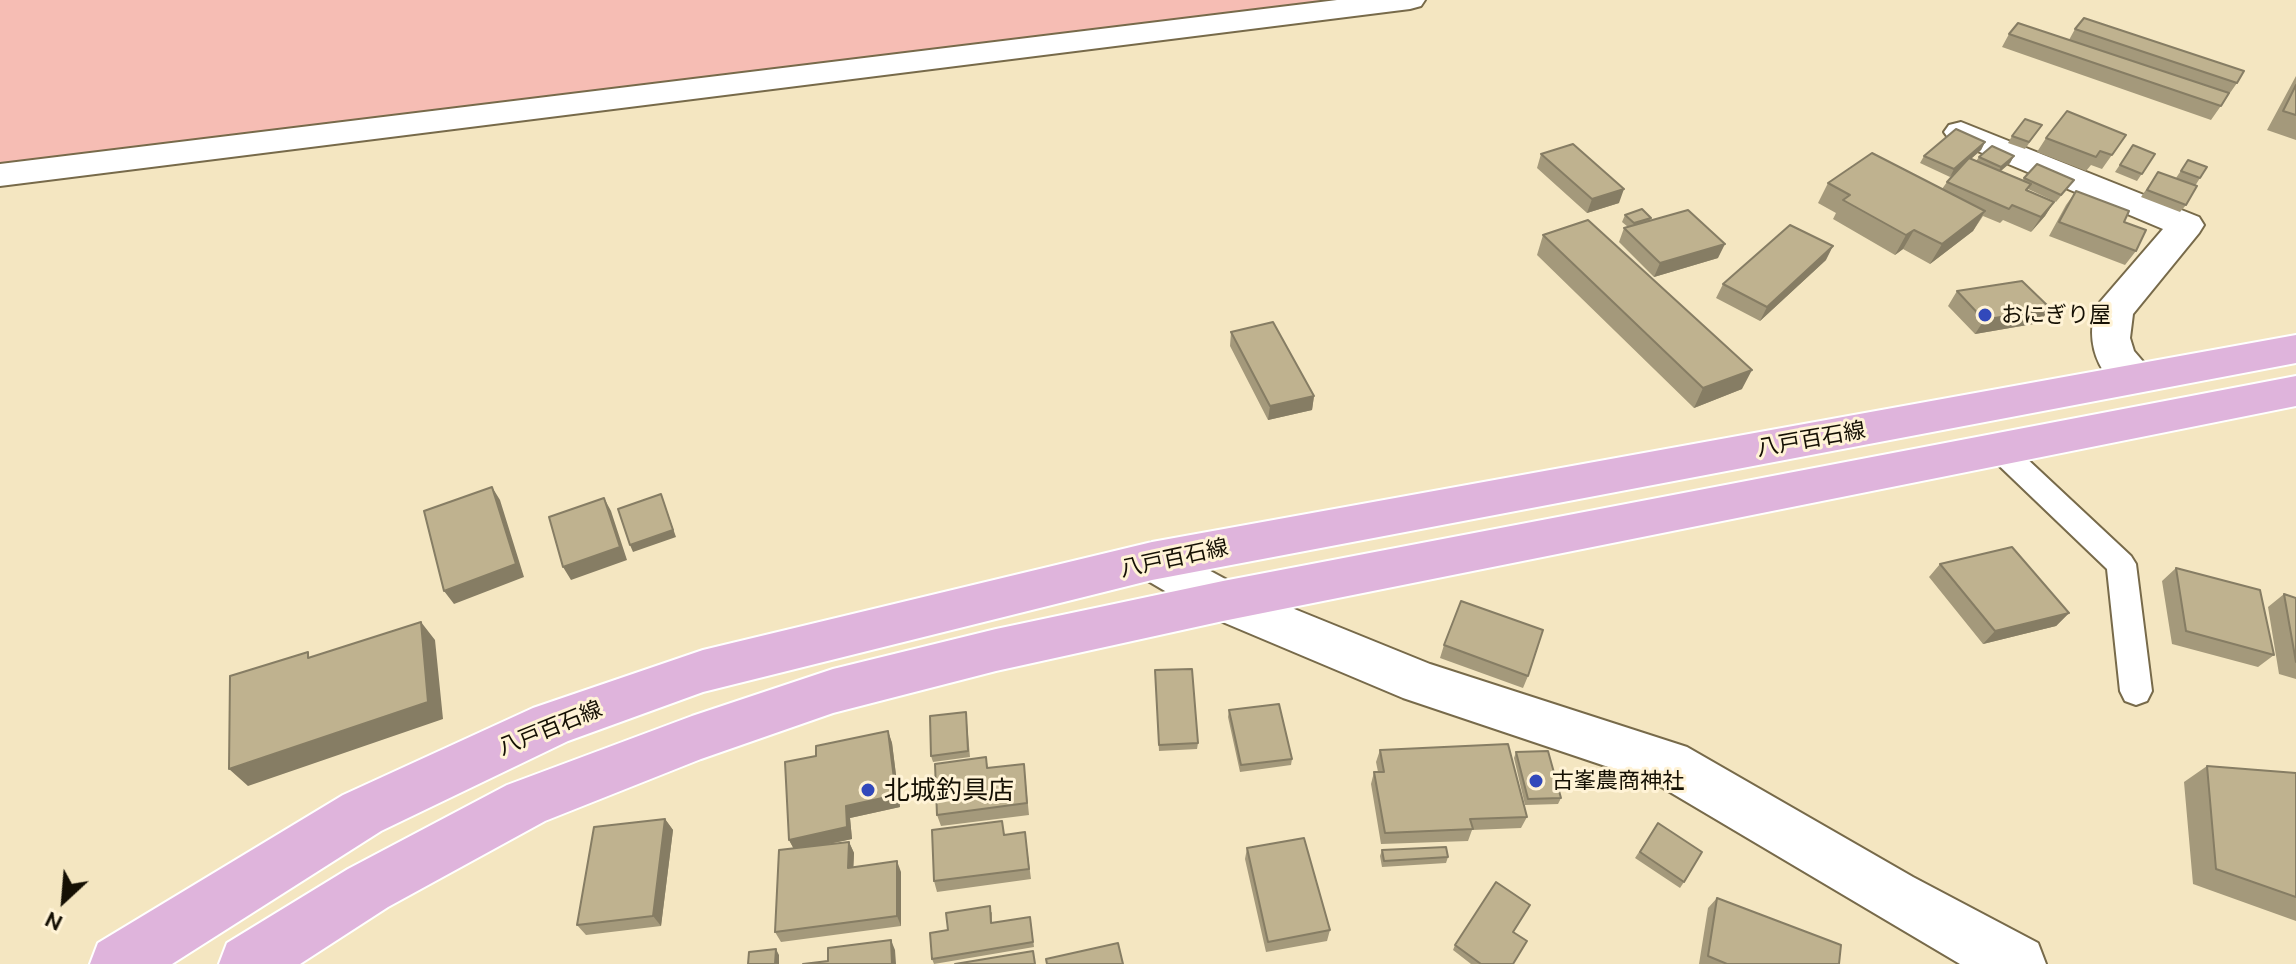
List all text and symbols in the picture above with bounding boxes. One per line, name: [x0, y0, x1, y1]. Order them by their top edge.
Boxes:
place label: おにぎり屋: [2001, 302, 2111, 328]
marker: おにぎり屋: [1976, 306, 1994, 324]
street label: 八戸百石線: [1755, 416, 1867, 462]
street label: 八戸百石線: [1117, 534, 1231, 582]
street label: 八戸百石線: [494, 695, 606, 761]
place label: 古峯農商神社: [1552, 768, 1684, 794]
marker: 古峯農商神社: [1527, 772, 1545, 790]
place label: 北城釣具店: [884, 774, 1014, 806]
marker: 北城釣具店: [859, 781, 877, 799]
north arrow: [24, 860, 104, 940]
text: N: [40, 907, 66, 937]

